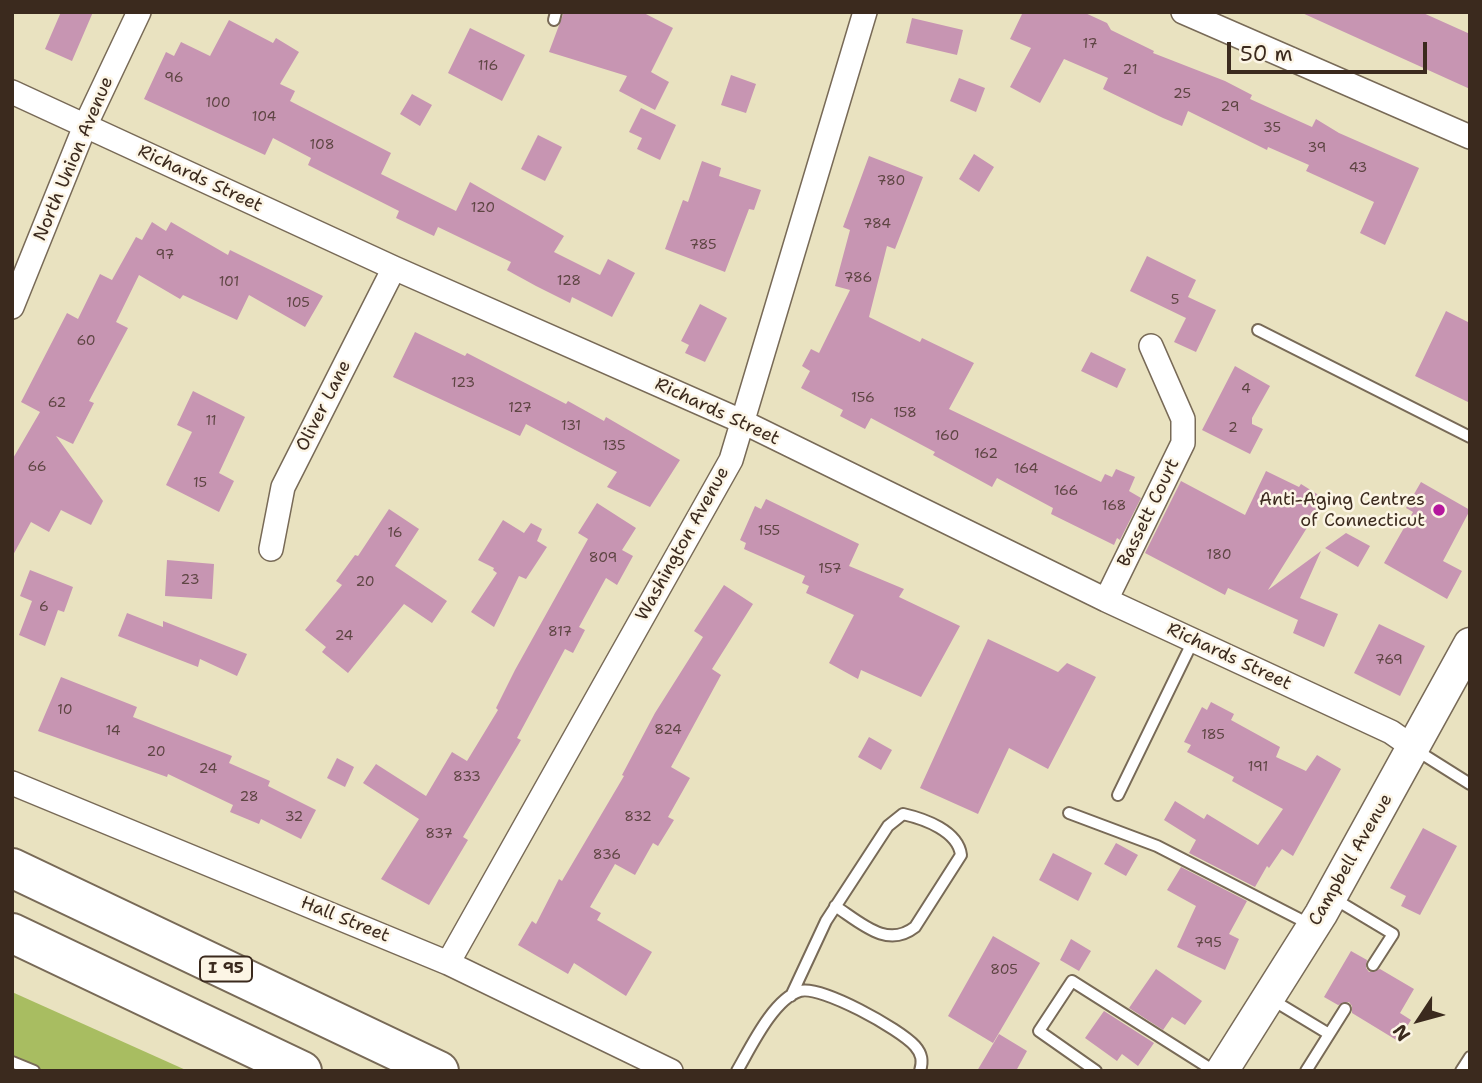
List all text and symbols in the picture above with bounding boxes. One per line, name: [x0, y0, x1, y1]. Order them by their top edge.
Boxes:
scale bar: [1230, 28, 1430, 72]
house number: 17: [1083, 36, 1097, 52]
text: 50 m: [1240, 40, 1293, 68]
house number: 116: [478, 58, 498, 74]
house number: 21: [1123, 62, 1137, 78]
house number: 96: [164, 70, 184, 86]
street label: North Union Avenue: [30, 74, 118, 244]
house number: 25: [1173, 86, 1191, 102]
house number: 100: [206, 95, 230, 111]
house number: 29: [1221, 99, 1239, 115]
house number: 104: [252, 109, 276, 125]
house number: 35: [1263, 120, 1281, 136]
house number: 108: [310, 137, 334, 153]
house number: 39: [1308, 140, 1326, 156]
street label: Richards Street: [134, 141, 266, 217]
house number: 43: [1349, 160, 1367, 176]
house number: 780: [877, 173, 905, 189]
house number: 120: [471, 200, 495, 216]
house number: 784: [863, 216, 891, 232]
house number: 785: [689, 237, 717, 253]
house number: 97: [156, 247, 174, 263]
house number: 786: [844, 270, 872, 286]
house number: 128: [557, 273, 581, 289]
house number: 101: [219, 274, 239, 290]
house number: 5: [1171, 292, 1179, 308]
house number: 105: [286, 295, 310, 311]
house number: 60: [76, 333, 96, 349]
street label: Oliver Lane: [292, 357, 356, 455]
street label: Richards Street: [651, 374, 783, 450]
house number: 123: [451, 375, 475, 391]
house number: 4: [1241, 381, 1251, 397]
house number: 156: [851, 390, 875, 406]
house number: 62: [48, 395, 66, 411]
house number: 127: [508, 400, 532, 416]
house number: 158: [893, 405, 917, 421]
house number: 11: [205, 413, 217, 429]
house number: 131: [561, 418, 581, 434]
house number: 2: [1228, 420, 1238, 436]
house number: 160: [935, 428, 959, 444]
house number: 135: [602, 438, 626, 454]
house number: 162: [974, 446, 998, 462]
street label: Bassett Court: [1113, 455, 1185, 571]
house number: 66: [27, 459, 47, 475]
house number: 164: [1014, 461, 1038, 477]
street label: Washington Avenue: [632, 463, 734, 625]
house number: 15: [193, 475, 207, 491]
house number: 166: [1054, 483, 1078, 499]
place label: Anti-Aging Centres of Connecticut: [1259, 489, 1425, 532]
house number: 168: [1102, 498, 1126, 514]
marker: Anti-Aging Centres of Connecticut: [1431, 502, 1447, 518]
house number: 155: [758, 523, 780, 539]
house number: 16: [387, 525, 403, 541]
house number: 180: [1207, 547, 1231, 563]
house number: 809: [589, 550, 617, 566]
house number: 157: [818, 561, 842, 577]
house number: 23: [181, 572, 199, 588]
house number: 20: [355, 574, 375, 590]
house number: 6: [39, 599, 49, 615]
street label: Richards Street: [1163, 619, 1295, 695]
house number: 817: [548, 624, 572, 640]
house number: 24: [335, 628, 353, 644]
house number: 769: [1375, 652, 1403, 668]
house number: 10: [57, 702, 73, 718]
house number: 824: [654, 722, 682, 738]
house number: 14: [105, 723, 121, 739]
house number: 185: [1201, 727, 1225, 743]
house number: 20: [146, 744, 166, 760]
house number: 191: [1248, 759, 1268, 775]
house number: 24: [199, 761, 217, 777]
house number: 833: [453, 769, 481, 785]
house number: 28: [239, 789, 259, 805]
street label: Campbell Avenue: [1304, 790, 1398, 930]
house number: 32: [285, 809, 303, 825]
house number: 832: [624, 809, 652, 825]
house number: 837: [425, 826, 453, 842]
house number: 836: [593, 847, 621, 863]
street label: Hall Street: [297, 892, 393, 948]
house number: 795: [1194, 935, 1222, 951]
road number: I 95: [200, 956, 252, 981]
house number: 805: [990, 962, 1018, 978]
north arrow: [1384, 985, 1454, 1055]
text: N: [1387, 1019, 1416, 1046]

